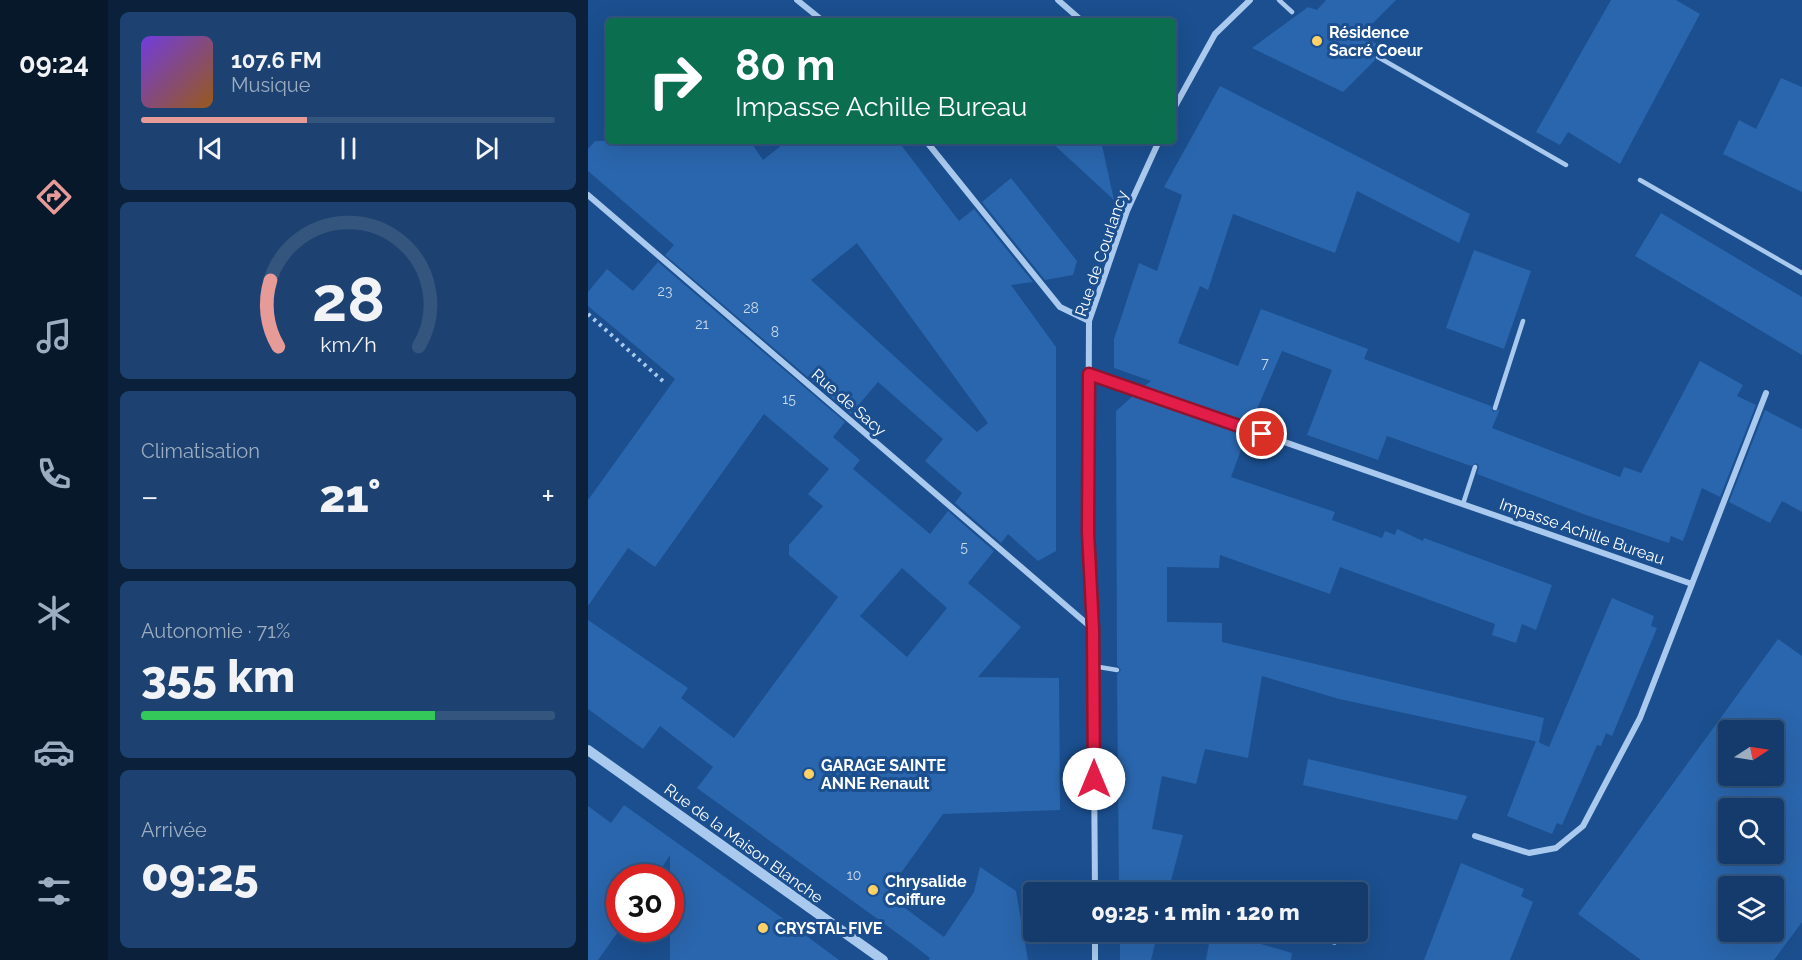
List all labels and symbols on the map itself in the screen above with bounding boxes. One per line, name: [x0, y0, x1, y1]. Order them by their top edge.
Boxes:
place label: Résidence Sacré Coeur: [1329, 23, 1423, 60]
marker: Résidence Sacré Coeur: [1310, 34, 1324, 48]
street label: Rue de Courlancy: [1071, 187, 1132, 319]
house number: 23: [658, 283, 672, 299]
house number: 28: [743, 300, 759, 316]
house number: 21: [695, 316, 709, 332]
house number: 8: [771, 324, 779, 340]
house number: 7: [1261, 355, 1269, 371]
street label: Rue de Sacy: [808, 365, 890, 440]
house number: 15: [782, 391, 796, 407]
pin: [1236, 408, 1287, 459]
street label: Impasse Achille Bureau: [1497, 494, 1667, 569]
house number: 5: [960, 539, 968, 555]
north arrow: [1718, 720, 1784, 786]
position arrow: [1062, 747, 1126, 811]
place label: GARAGE SAINTE ANNE Renault: [821, 756, 946, 793]
marker: GARAGE SAINTE ANNE Renault: [802, 767, 816, 781]
street label: Rue de la Maison Blanche: [661, 780, 827, 907]
speed limit sign: 30: [606, 864, 684, 942]
house number: 10: [847, 867, 861, 883]
place label: Chrysalide Coiffure: [885, 872, 967, 909]
marker: Chrysalide Coiffure: [866, 883, 880, 897]
place label: CRYSTAL FIVE: [775, 919, 883, 938]
marker: CRYSTAL FIVE: [756, 921, 770, 935]

